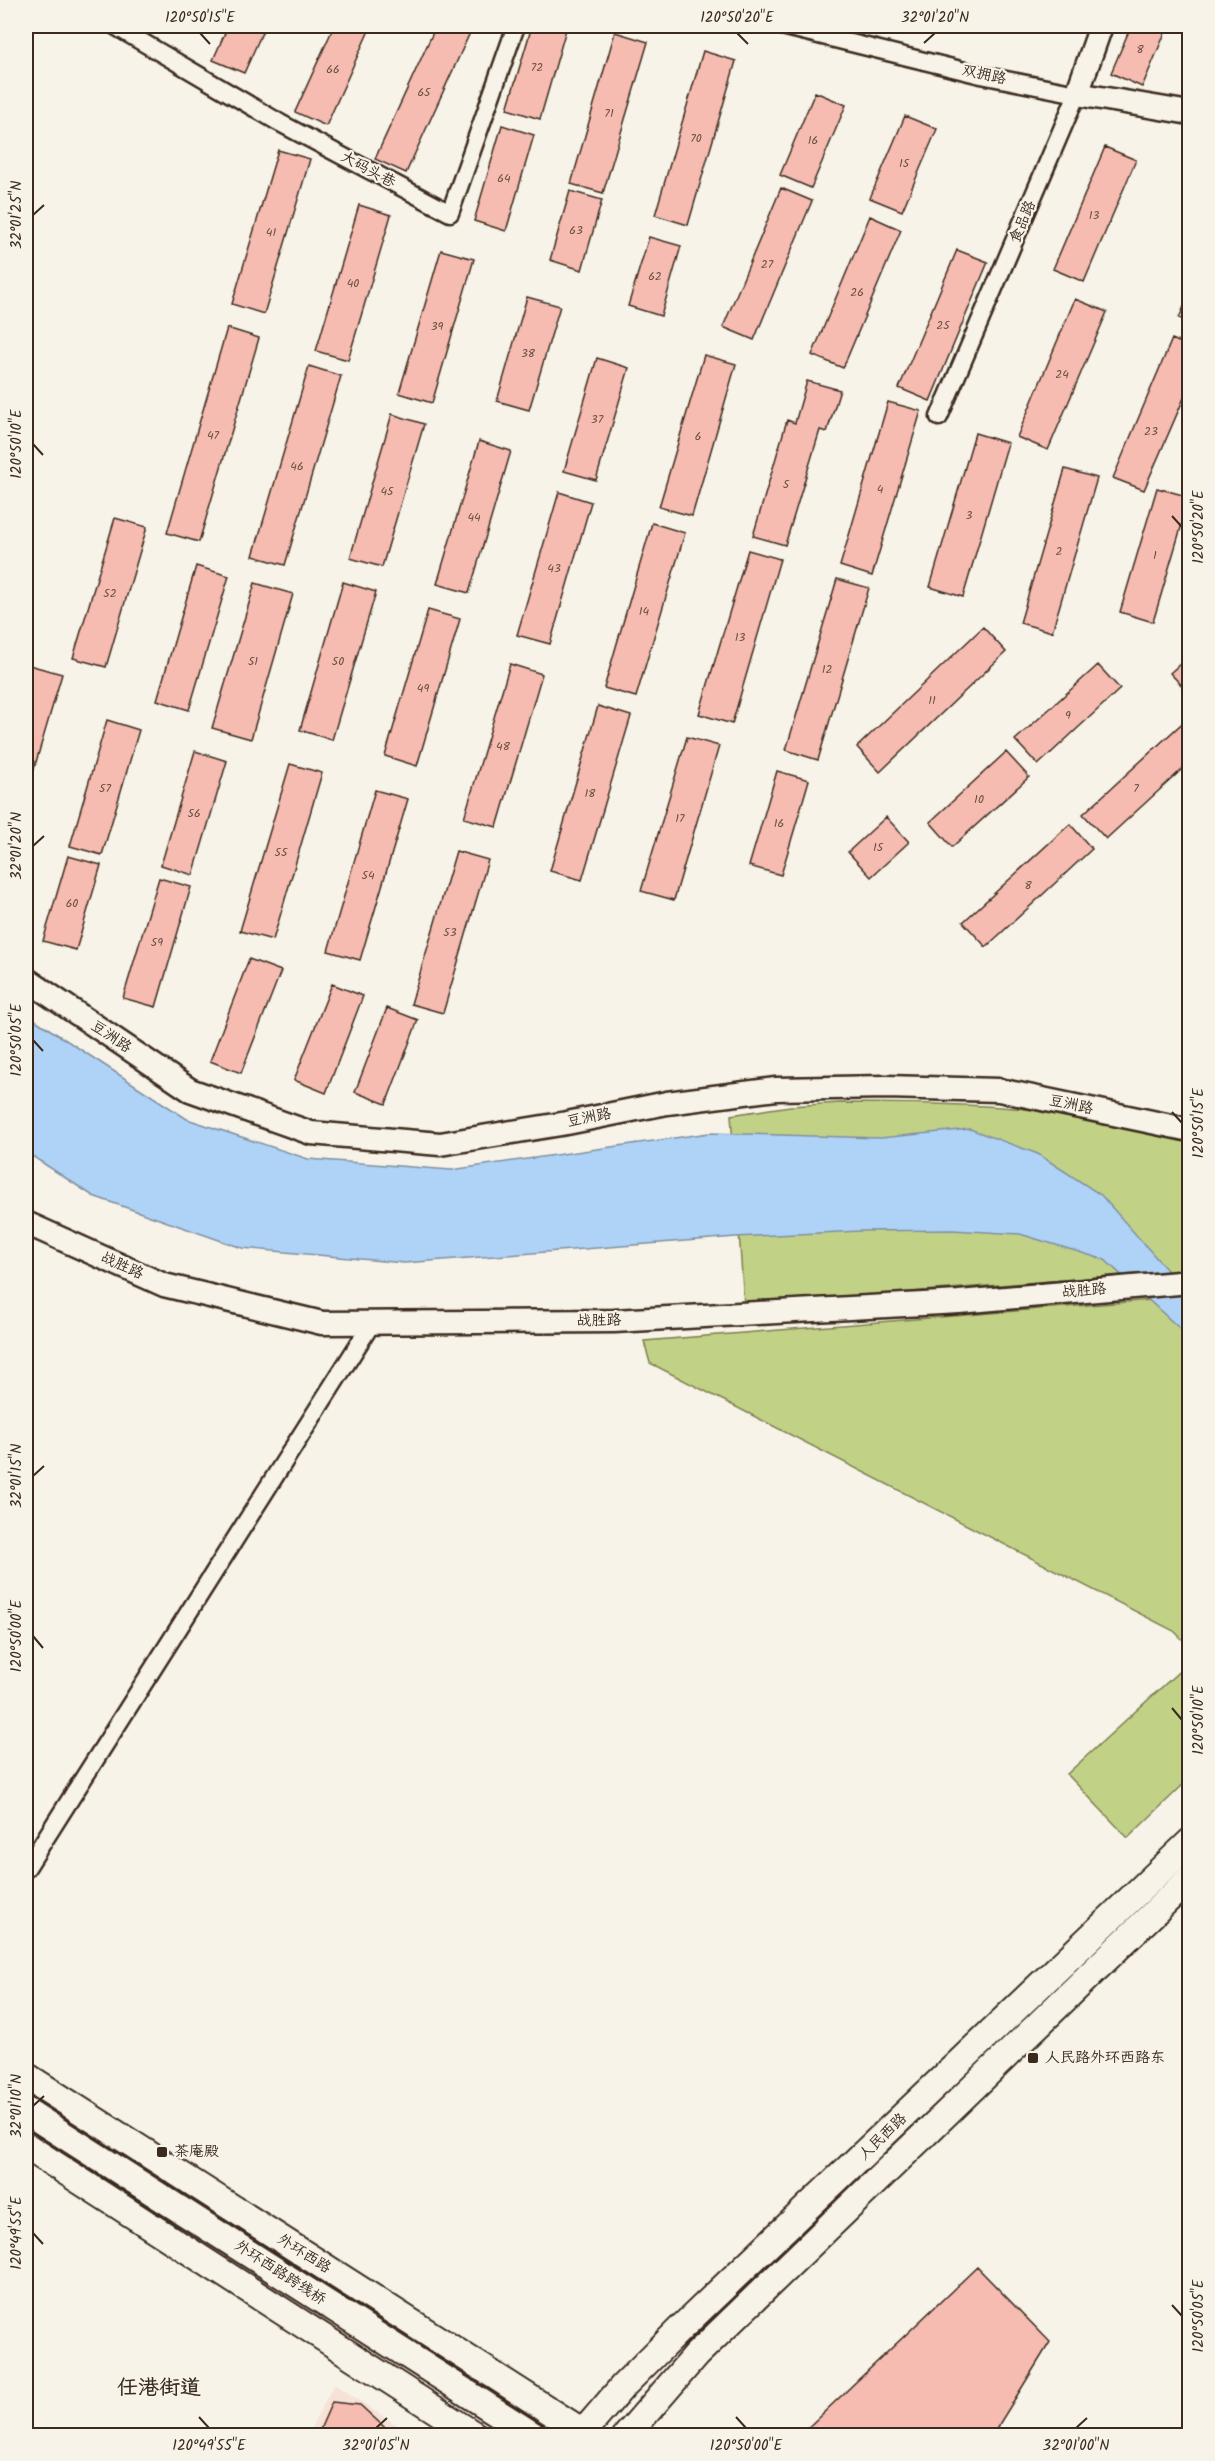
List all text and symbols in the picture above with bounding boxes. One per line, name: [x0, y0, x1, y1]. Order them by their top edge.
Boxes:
text: 120°50'15"E: [165, 6, 236, 30]
text: 120°50'20"E: [700, 6, 775, 30]
text: 32°01'20"N: [901, 6, 969, 30]
house number: 8: [1136, 40, 1144, 59]
house number: 72: [531, 58, 543, 77]
street label: 双拥路: [959, 59, 1009, 91]
house number: 66: [326, 60, 340, 79]
house number: 65: [417, 83, 432, 102]
house number: 71: [604, 104, 614, 123]
house number: 70: [690, 129, 702, 148]
house number: 16: [808, 131, 818, 150]
street label: 大码头巷: [336, 145, 400, 195]
house number: 15: [899, 154, 911, 173]
house number: 64: [497, 169, 511, 188]
text: 32°01'25"N: [5, 181, 29, 249]
street label: 食品路: [1003, 197, 1043, 247]
house number: 13: [1089, 206, 1099, 225]
house number: 63: [569, 221, 583, 240]
house number: 41: [266, 223, 276, 242]
house number: 27: [761, 255, 774, 274]
house number: 62: [648, 267, 662, 286]
house number: 40: [347, 274, 359, 293]
house number: 26: [850, 283, 864, 302]
house number: 25: [936, 316, 951, 335]
house number: 39: [431, 317, 443, 336]
house number: 38: [521, 344, 536, 363]
house number: 24: [1055, 365, 1069, 384]
text: 120°50'10"E: [5, 408, 29, 479]
house number: 37: [591, 410, 604, 429]
house number: 23: [1144, 422, 1158, 441]
house number: 47: [207, 426, 220, 445]
house number: 6: [695, 427, 701, 446]
house number: 46: [290, 457, 304, 476]
house number: 5: [783, 475, 791, 494]
house number: 4: [877, 480, 884, 499]
house number: 45: [380, 482, 395, 501]
text: 120°50'20"E: [1187, 489, 1211, 564]
house number: 3: [966, 506, 973, 525]
house number: 44: [467, 508, 481, 527]
house number: 2: [1056, 542, 1063, 561]
house number: 1: [1153, 546, 1157, 565]
house number: 43: [547, 559, 561, 578]
house number: 52: [103, 584, 117, 603]
house number: 14: [639, 602, 650, 621]
house number: 13: [735, 628, 745, 647]
house number: 51: [248, 652, 258, 671]
house number: 50: [332, 652, 344, 671]
house number: 12: [822, 660, 832, 679]
house number: 49: [417, 679, 429, 698]
house number: 11: [928, 691, 936, 710]
house number: 9: [1065, 706, 1071, 725]
house number: 48: [496, 737, 511, 756]
house number: 57: [99, 779, 111, 798]
house number: 7: [1133, 779, 1139, 798]
house number: 18: [585, 784, 596, 803]
house number: 10: [974, 790, 984, 809]
house number: 56: [187, 804, 201, 823]
house number: 17: [675, 809, 685, 828]
text: 32°01'20"N: [5, 812, 29, 880]
house number: 16: [774, 814, 784, 833]
house number: 15: [873, 838, 885, 857]
house number: 55: [275, 843, 289, 862]
house number: 54: [361, 866, 375, 885]
house number: 8: [1024, 876, 1032, 895]
house number: 60: [66, 894, 78, 913]
house number: 53: [443, 923, 457, 942]
house number: 59: [151, 933, 163, 952]
text: 120°50'05"E: [5, 1002, 29, 1077]
street label: 豆洲路: [86, 1014, 136, 1060]
text: 120°50'15"E: [1187, 1087, 1211, 1158]
street label: 豆洲路: [1046, 1089, 1096, 1121]
street label: 豆洲路: [565, 1102, 613, 1134]
street label: 战胜路: [97, 1246, 147, 1286]
street label: 战胜路: [1061, 1277, 1107, 1305]
street label: 战胜路: [576, 1309, 622, 1333]
text: 32°01'15"N: [5, 1444, 29, 1508]
text: 120°50'00"E: [5, 1599, 29, 1672]
text: 120°50'10"E: [1187, 1684, 1211, 1755]
place label: 人民路外环西路东: [1045, 2046, 1165, 2070]
marker: 人民路外环西路东: [1026, 2051, 1040, 2065]
text: 32°01'10"N: [5, 2074, 29, 2138]
street label: 人民西路: [853, 2108, 913, 2166]
place label: 茶庵殿: [174, 2140, 219, 2164]
marker: 茶庵殿: [155, 2145, 169, 2159]
text: 120°49'55"E: [5, 2195, 29, 2270]
street label: 外环西路: [272, 2228, 336, 2280]
street label: 外环西路跨线桥: [229, 2234, 331, 2312]
text: 120°50'05"E: [1187, 2278, 1211, 2353]
district label: 任港街道: [117, 2372, 201, 2405]
text: 120°49'55"E: [172, 2434, 247, 2458]
text: 32°01'05"N: [342, 2434, 410, 2458]
text: 120°50'00"E: [710, 2434, 783, 2458]
text: 32°01'00"N: [1043, 2434, 1109, 2458]

